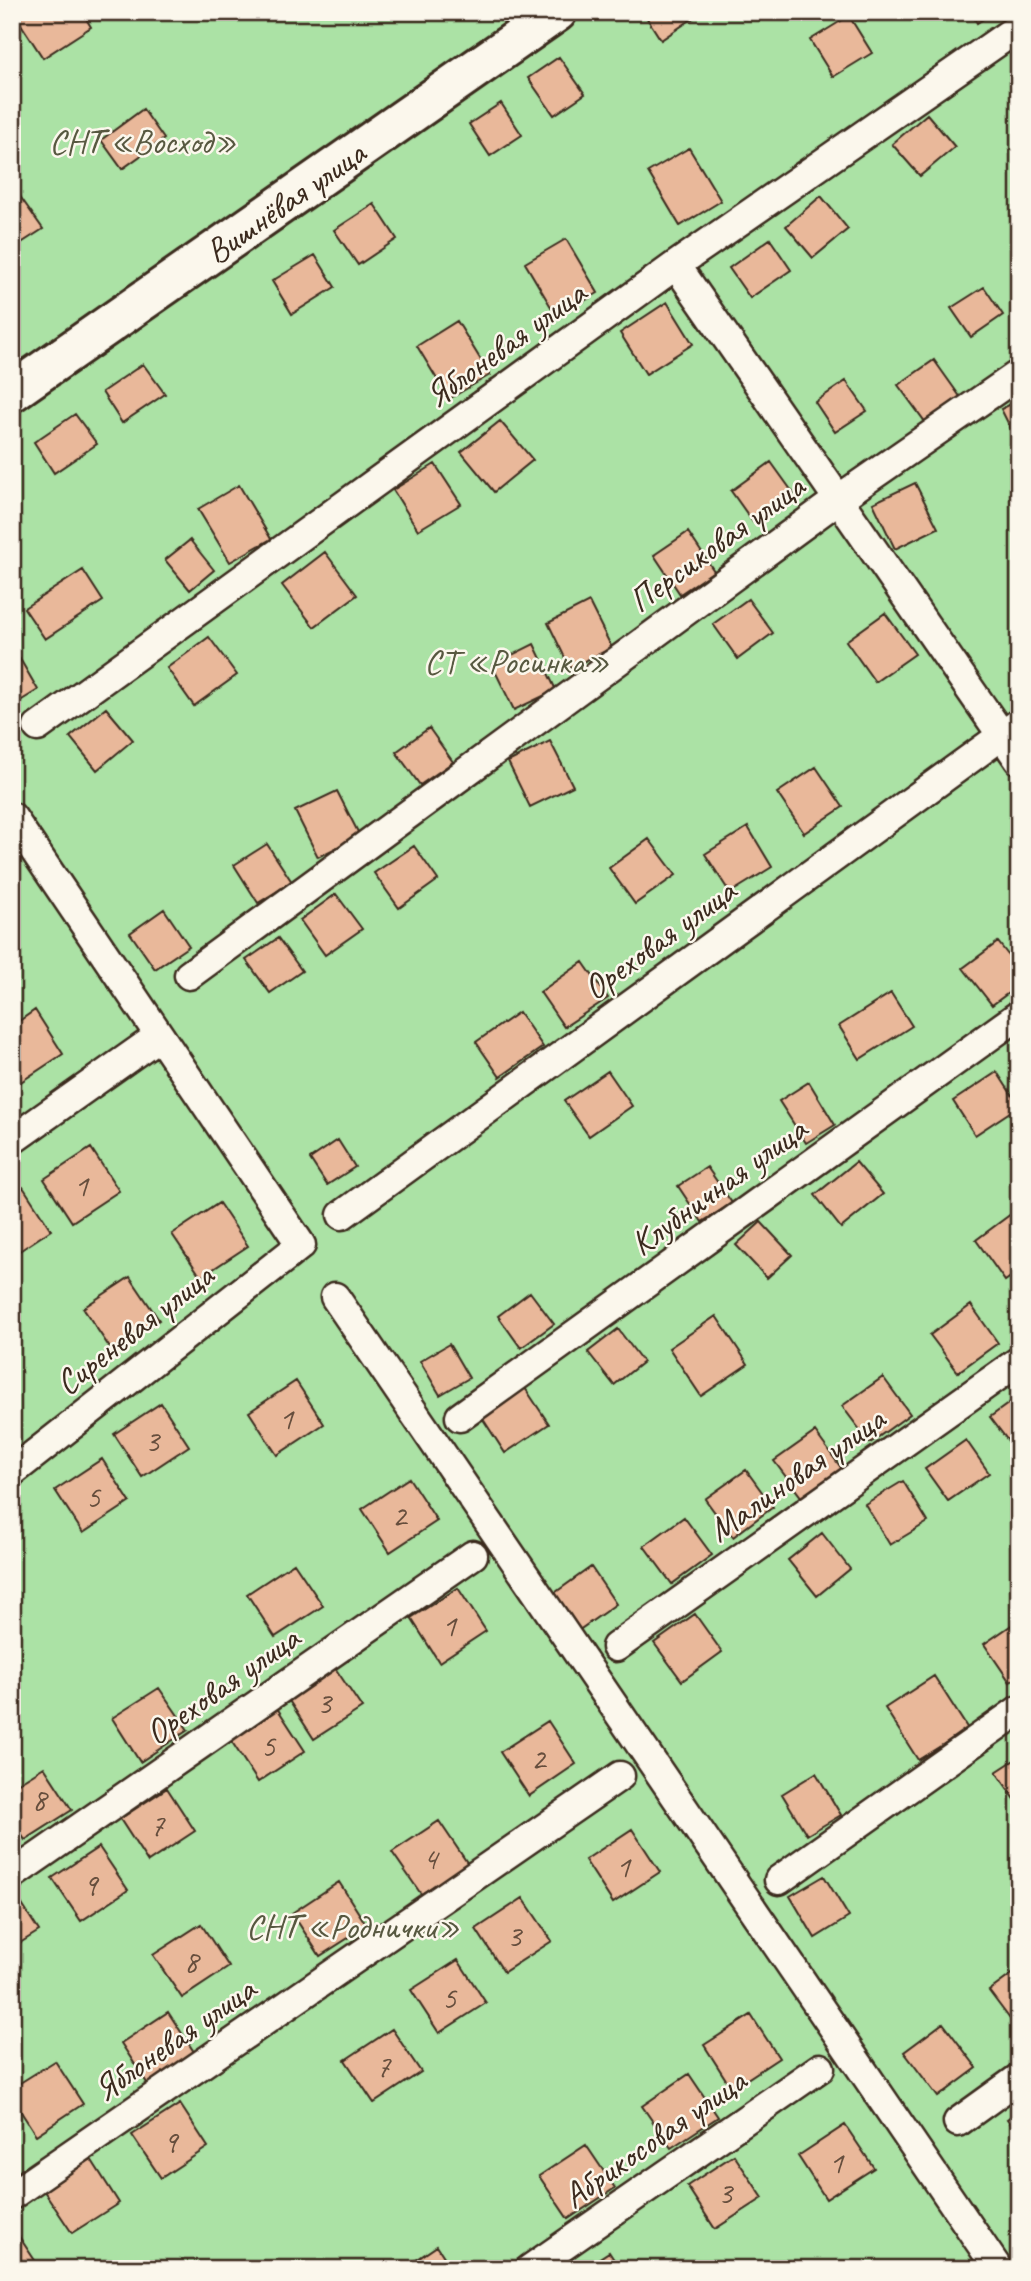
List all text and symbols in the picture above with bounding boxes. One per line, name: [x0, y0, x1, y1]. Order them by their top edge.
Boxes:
park label: СНТ «Восход»: [49, 119, 237, 164]
street label: Вишнёвая улица: [196, 130, 376, 274]
street label: Яблоневая улица: [416, 269, 597, 418]
street label: Персиковая улица: [619, 463, 815, 623]
park label: СТ «Росинка»: [424, 639, 610, 684]
street label: Ореховая улица: [574, 867, 747, 1010]
street label: Клубничная улица: [621, 1106, 818, 1266]
house number: 1: [74, 1165, 90, 1206]
street label: Сиреневая улица: [46, 1252, 224, 1405]
street label: Малиновая улица: [699, 1396, 895, 1552]
house number: 1: [279, 1398, 295, 1439]
house number: 3: [145, 1420, 162, 1461]
house number: 5: [86, 1476, 102, 1517]
house number: 2: [392, 1495, 409, 1536]
house number: 1: [442, 1605, 458, 1646]
street label: Ореховая улица: [136, 1614, 310, 1755]
house number: 3: [317, 1682, 334, 1723]
house number: 5: [261, 1725, 277, 1766]
house number: 2: [531, 1738, 548, 1779]
house number: 8: [32, 1779, 49, 1820]
house number: 7: [150, 1805, 166, 1846]
house number: 4: [423, 1838, 441, 1879]
house number: 1: [616, 1846, 632, 1887]
house number: 9: [83, 1864, 100, 1905]
park label: СНТ «Роднички»: [246, 1904, 460, 1949]
house number: 3: [507, 1915, 524, 1956]
house number: 8: [184, 1941, 201, 1982]
street label: Яблоневая улица: [84, 1965, 267, 2112]
house number: 5: [442, 1977, 458, 2018]
house number: 7: [376, 2046, 392, 2087]
street label: Абрикосовая улица: [554, 2058, 756, 2218]
house number: 9: [163, 2121, 180, 2162]
house number: 1: [829, 2142, 845, 2183]
house number: 3: [718, 2172, 735, 2213]

